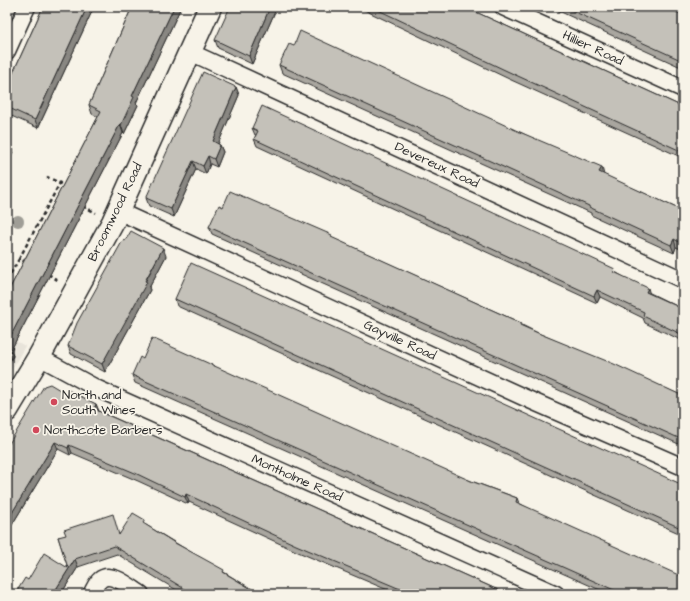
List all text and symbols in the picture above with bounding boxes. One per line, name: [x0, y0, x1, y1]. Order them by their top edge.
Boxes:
street label: Hillier Road: [560, 26, 627, 70]
street label: Devereux Road: [392, 138, 482, 193]
street label: Broomwood Road: [83, 159, 147, 264]
street label: Gayville Road: [361, 315, 439, 366]
place label: North and South Wines: [62, 386, 136, 419]
marker: North and South Wines: [49, 397, 59, 407]
place label: Northcote Barbers: [44, 421, 163, 439]
marker: Northcote Barbers: [31, 425, 41, 435]
street label: Montholme Road: [249, 450, 346, 506]

